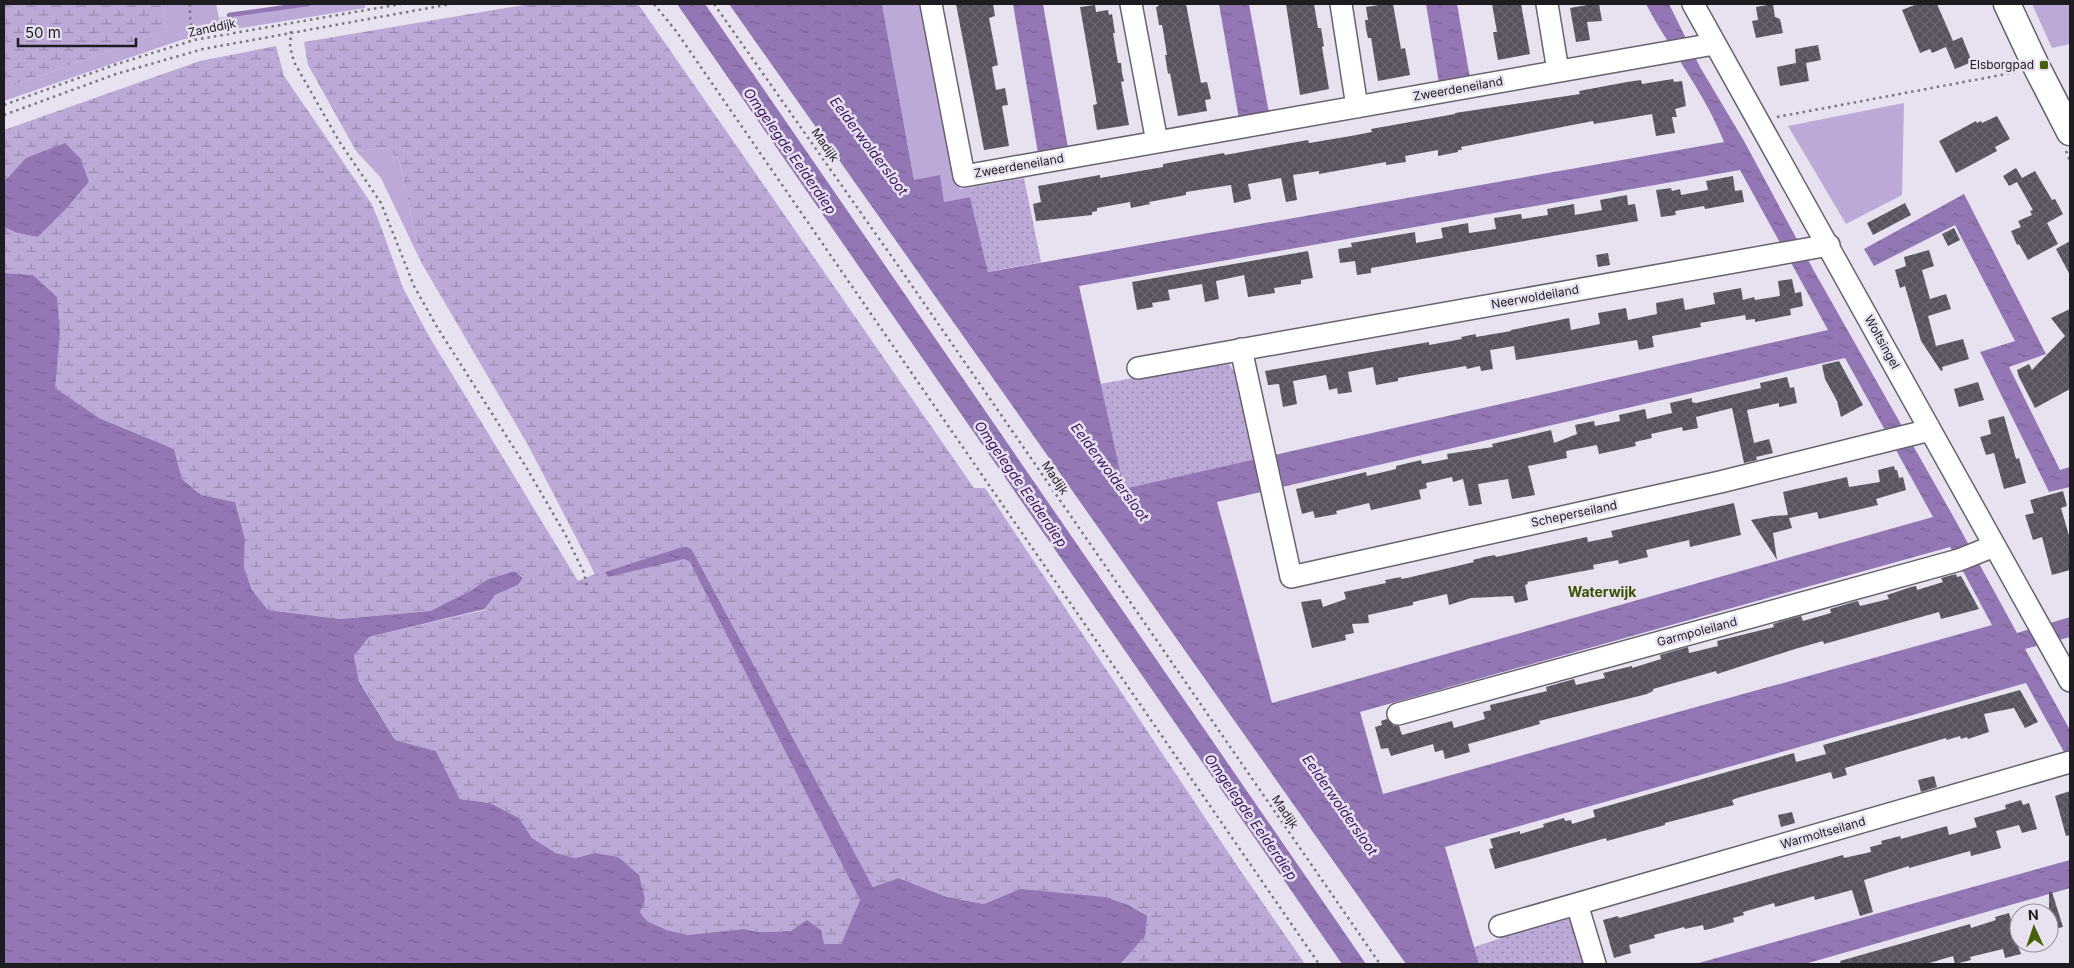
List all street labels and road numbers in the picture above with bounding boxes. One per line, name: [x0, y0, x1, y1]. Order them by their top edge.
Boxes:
street label: Zanddijk: [187, 15, 238, 40]
street label: Zweerdeneiland: [1412, 73, 1504, 104]
street label: Madijk: [809, 125, 842, 165]
street label: Zweerdeneiland: [973, 150, 1065, 181]
street label: Neerwoldeiland: [1490, 281, 1580, 312]
street label: Woltsingel: [1862, 312, 1903, 371]
street label: Madijk: [1039, 458, 1072, 498]
street label: Scheperseiland: [1529, 497, 1618, 530]
street label: Garmpoleiland: [1655, 614, 1739, 649]
street label: Madijk: [1269, 792, 1302, 832]
street label: Warmoltseiland: [1779, 813, 1867, 852]

